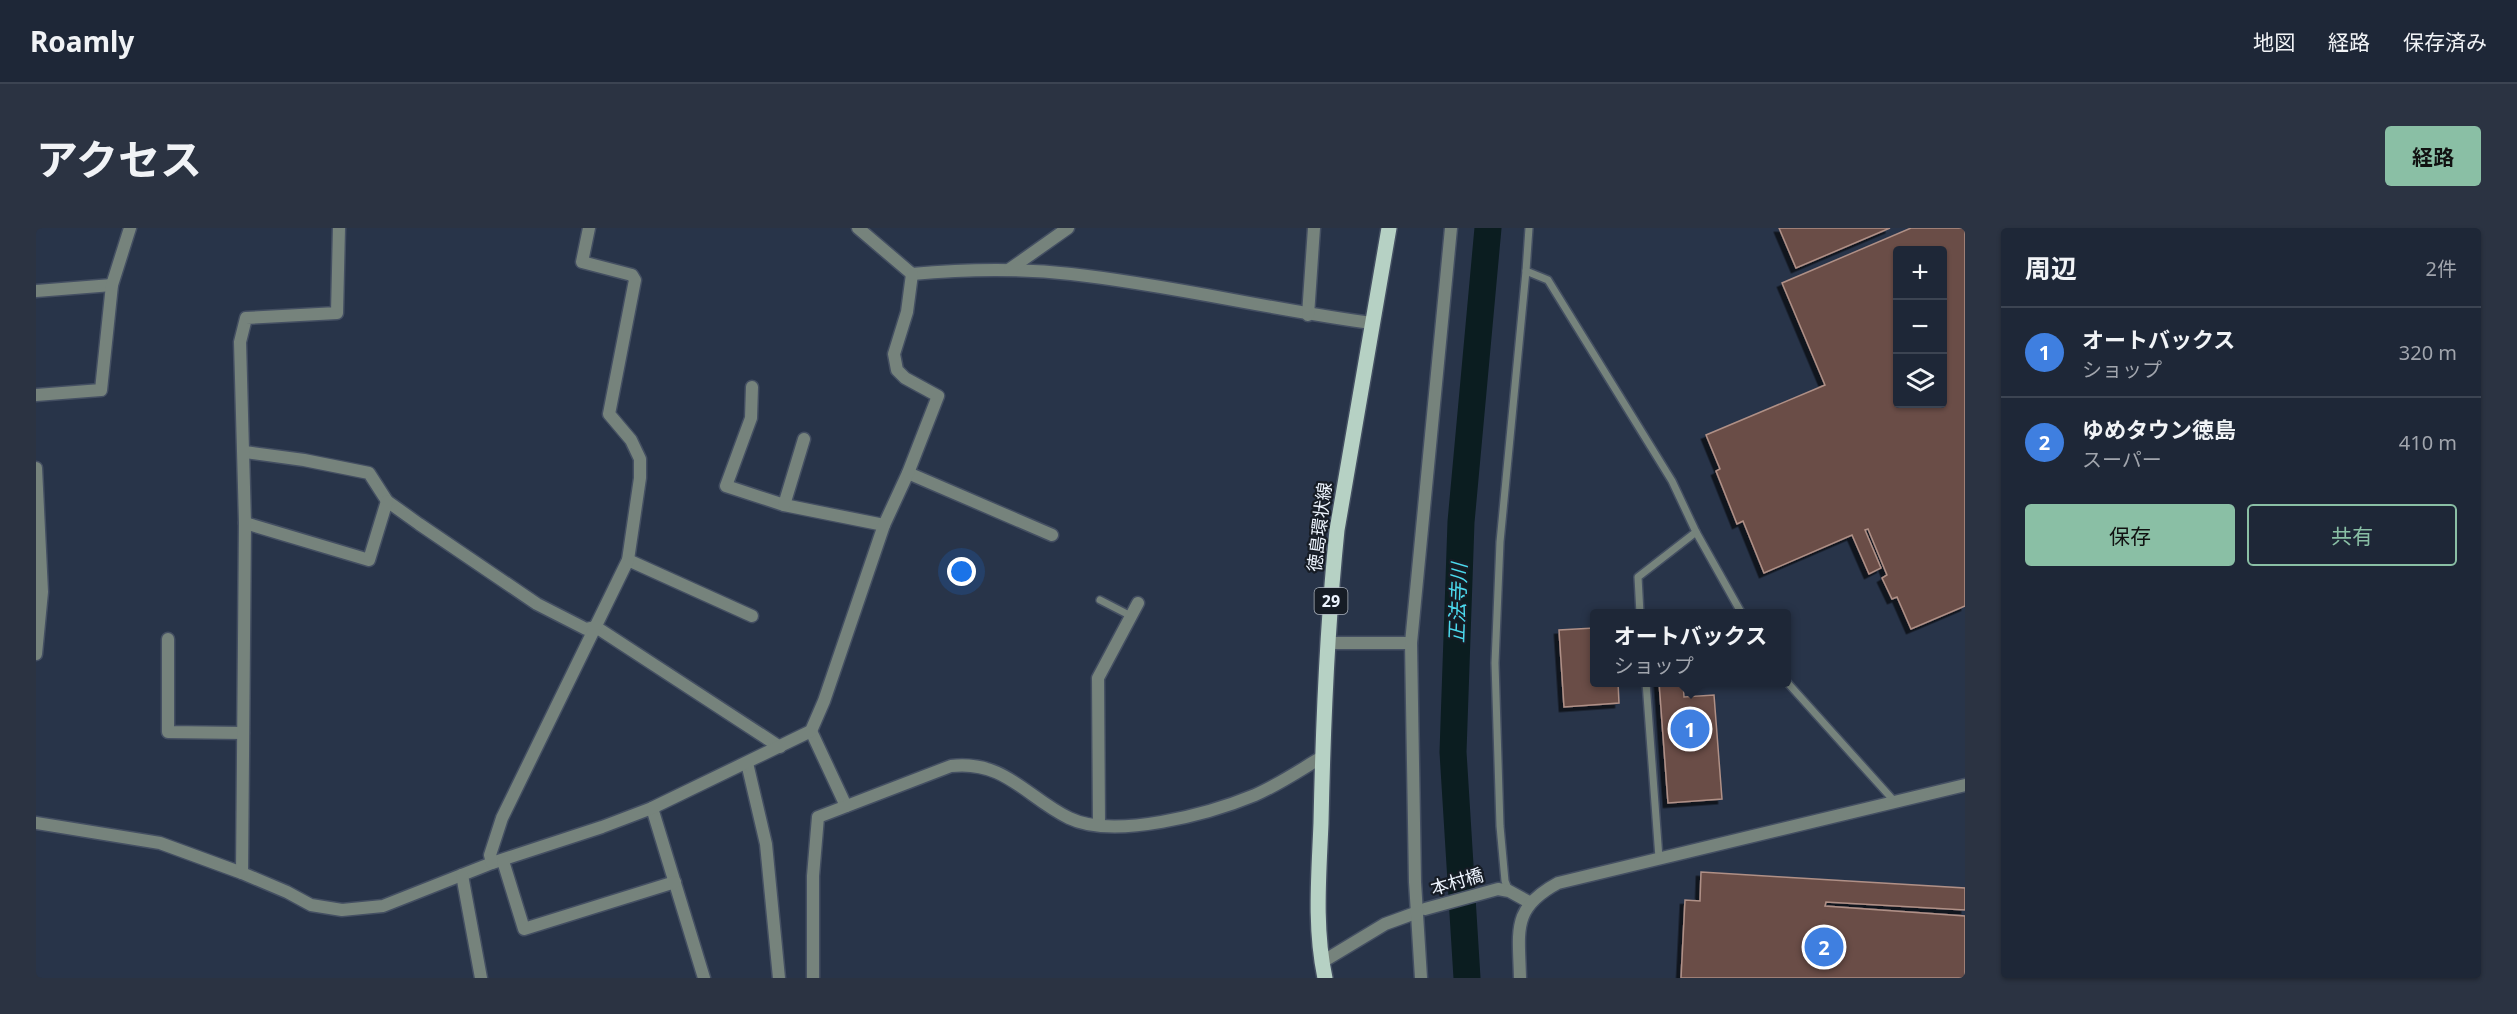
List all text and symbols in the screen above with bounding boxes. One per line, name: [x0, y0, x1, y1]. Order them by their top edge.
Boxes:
text: Roamly: [30, 22, 134, 60]
text: 地図: [2253, 28, 2295, 56]
text: 経路: [2328, 28, 2370, 56]
text: 保存済み: [2403, 28, 2487, 56]
button: 経路: [2385, 126, 2481, 186]
text: アクセス: [36, 130, 202, 187]
map controls: [1893, 246, 1947, 408]
button: +: [1893, 246, 1947, 300]
text: 周辺: [2025, 250, 2077, 286]
text: 2件: [2426, 255, 2457, 282]
button: −: [1893, 300, 1947, 354]
text: オートバックス: [2082, 324, 2235, 354]
text: 1: [2039, 339, 2050, 366]
text: 320 m: [2399, 339, 2457, 366]
button: layers: [1893, 354, 1947, 408]
text: ショップ: [2082, 356, 2162, 383]
text: ゆめタウン徳島: [2082, 414, 2236, 444]
text: 2: [2039, 429, 2050, 456]
text: 410 m: [2399, 429, 2457, 456]
text: スーパー: [2082, 446, 2162, 473]
street label: 徳島環状線: [1302, 481, 1336, 573]
button: 保存: [2025, 504, 2235, 566]
button: 共有: [2247, 504, 2457, 566]
your location: [947, 557, 976, 586]
water label: 正法寺川: [1443, 561, 1472, 643]
road number: 29: [1314, 588, 1348, 614]
popup: [1590, 609, 1791, 687]
text: オートバックス: [1614, 620, 1767, 650]
text: ショップ: [1614, 652, 1694, 679]
pin: 1: [1670, 706, 1710, 752]
street label: 本村橋: [1427, 862, 1486, 900]
pin: 2: [1804, 924, 1844, 970]

